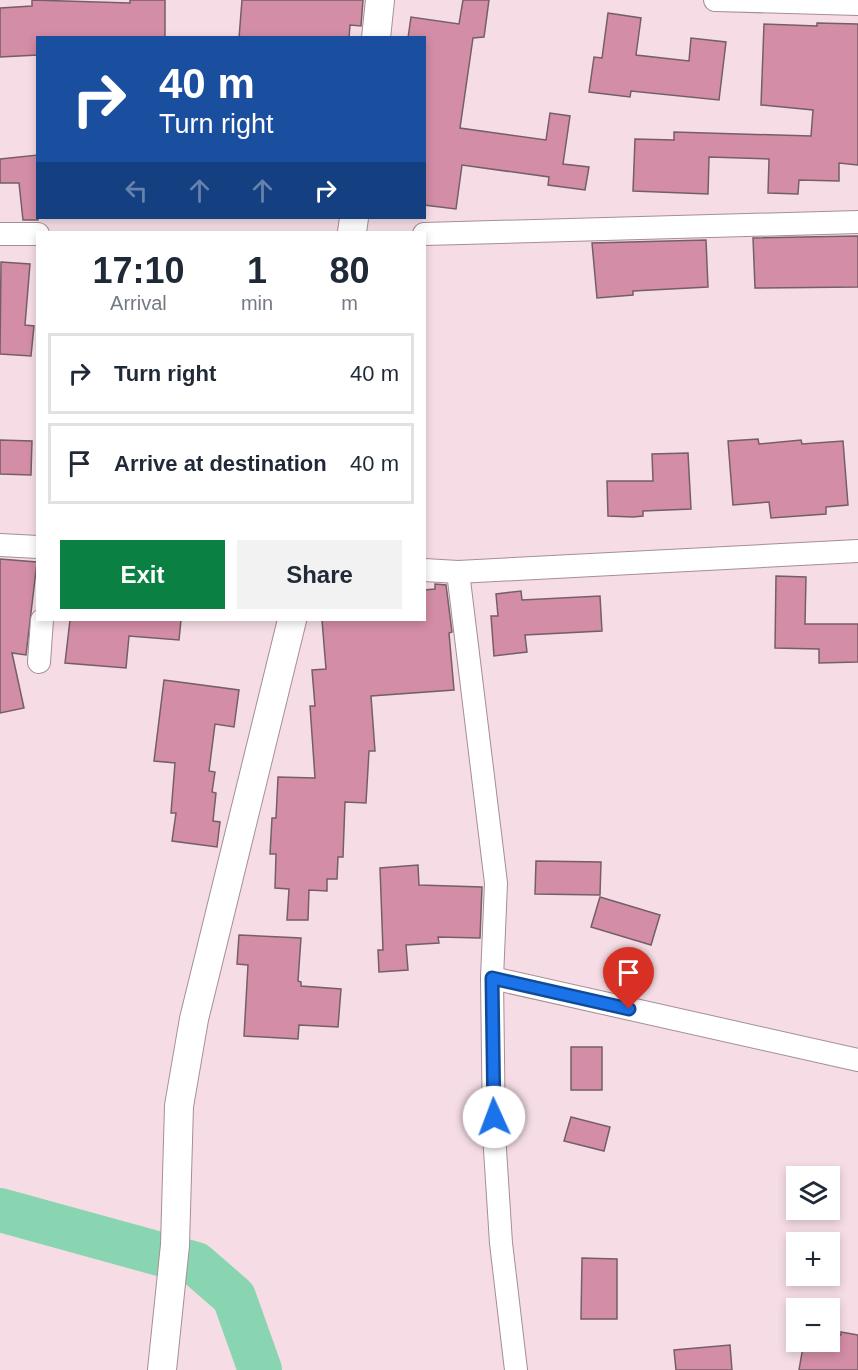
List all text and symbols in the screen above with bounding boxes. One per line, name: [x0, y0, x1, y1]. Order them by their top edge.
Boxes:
icon: right: [60, 60, 138, 138]
text: 40 m: [159, 60, 255, 107]
text: Turn right: [159, 109, 274, 139]
icon: left: [120, 174, 153, 207]
icon: ahead: [183, 174, 216, 207]
icon: ahead: [246, 174, 279, 207]
icon: right: [309, 174, 342, 207]
text: 17:10: [92, 250, 184, 291]
text: 1: [247, 250, 267, 291]
text: 80: [330, 250, 370, 291]
text: Arrival: [110, 292, 167, 314]
text: min: [241, 292, 273, 314]
text: m: [341, 292, 358, 314]
icon: right: [63, 357, 96, 390]
text: Turn right: [114, 361, 216, 386]
text: 40 m: [350, 361, 399, 386]
icon: arrive: [63, 447, 96, 480]
text: Arrive at destination: [114, 451, 327, 476]
text: 40 m: [350, 451, 399, 476]
button: Exit: [60, 540, 225, 609]
button: Share: [237, 540, 402, 609]
pin: [603, 947, 654, 1009]
icon: arrive: [612, 956, 645, 989]
position arrow: [462, 1085, 526, 1149]
map controls: [786, 1166, 840, 1352]
button: layers: [786, 1166, 840, 1220]
button: +: [786, 1232, 840, 1286]
button: −: [786, 1298, 840, 1352]

